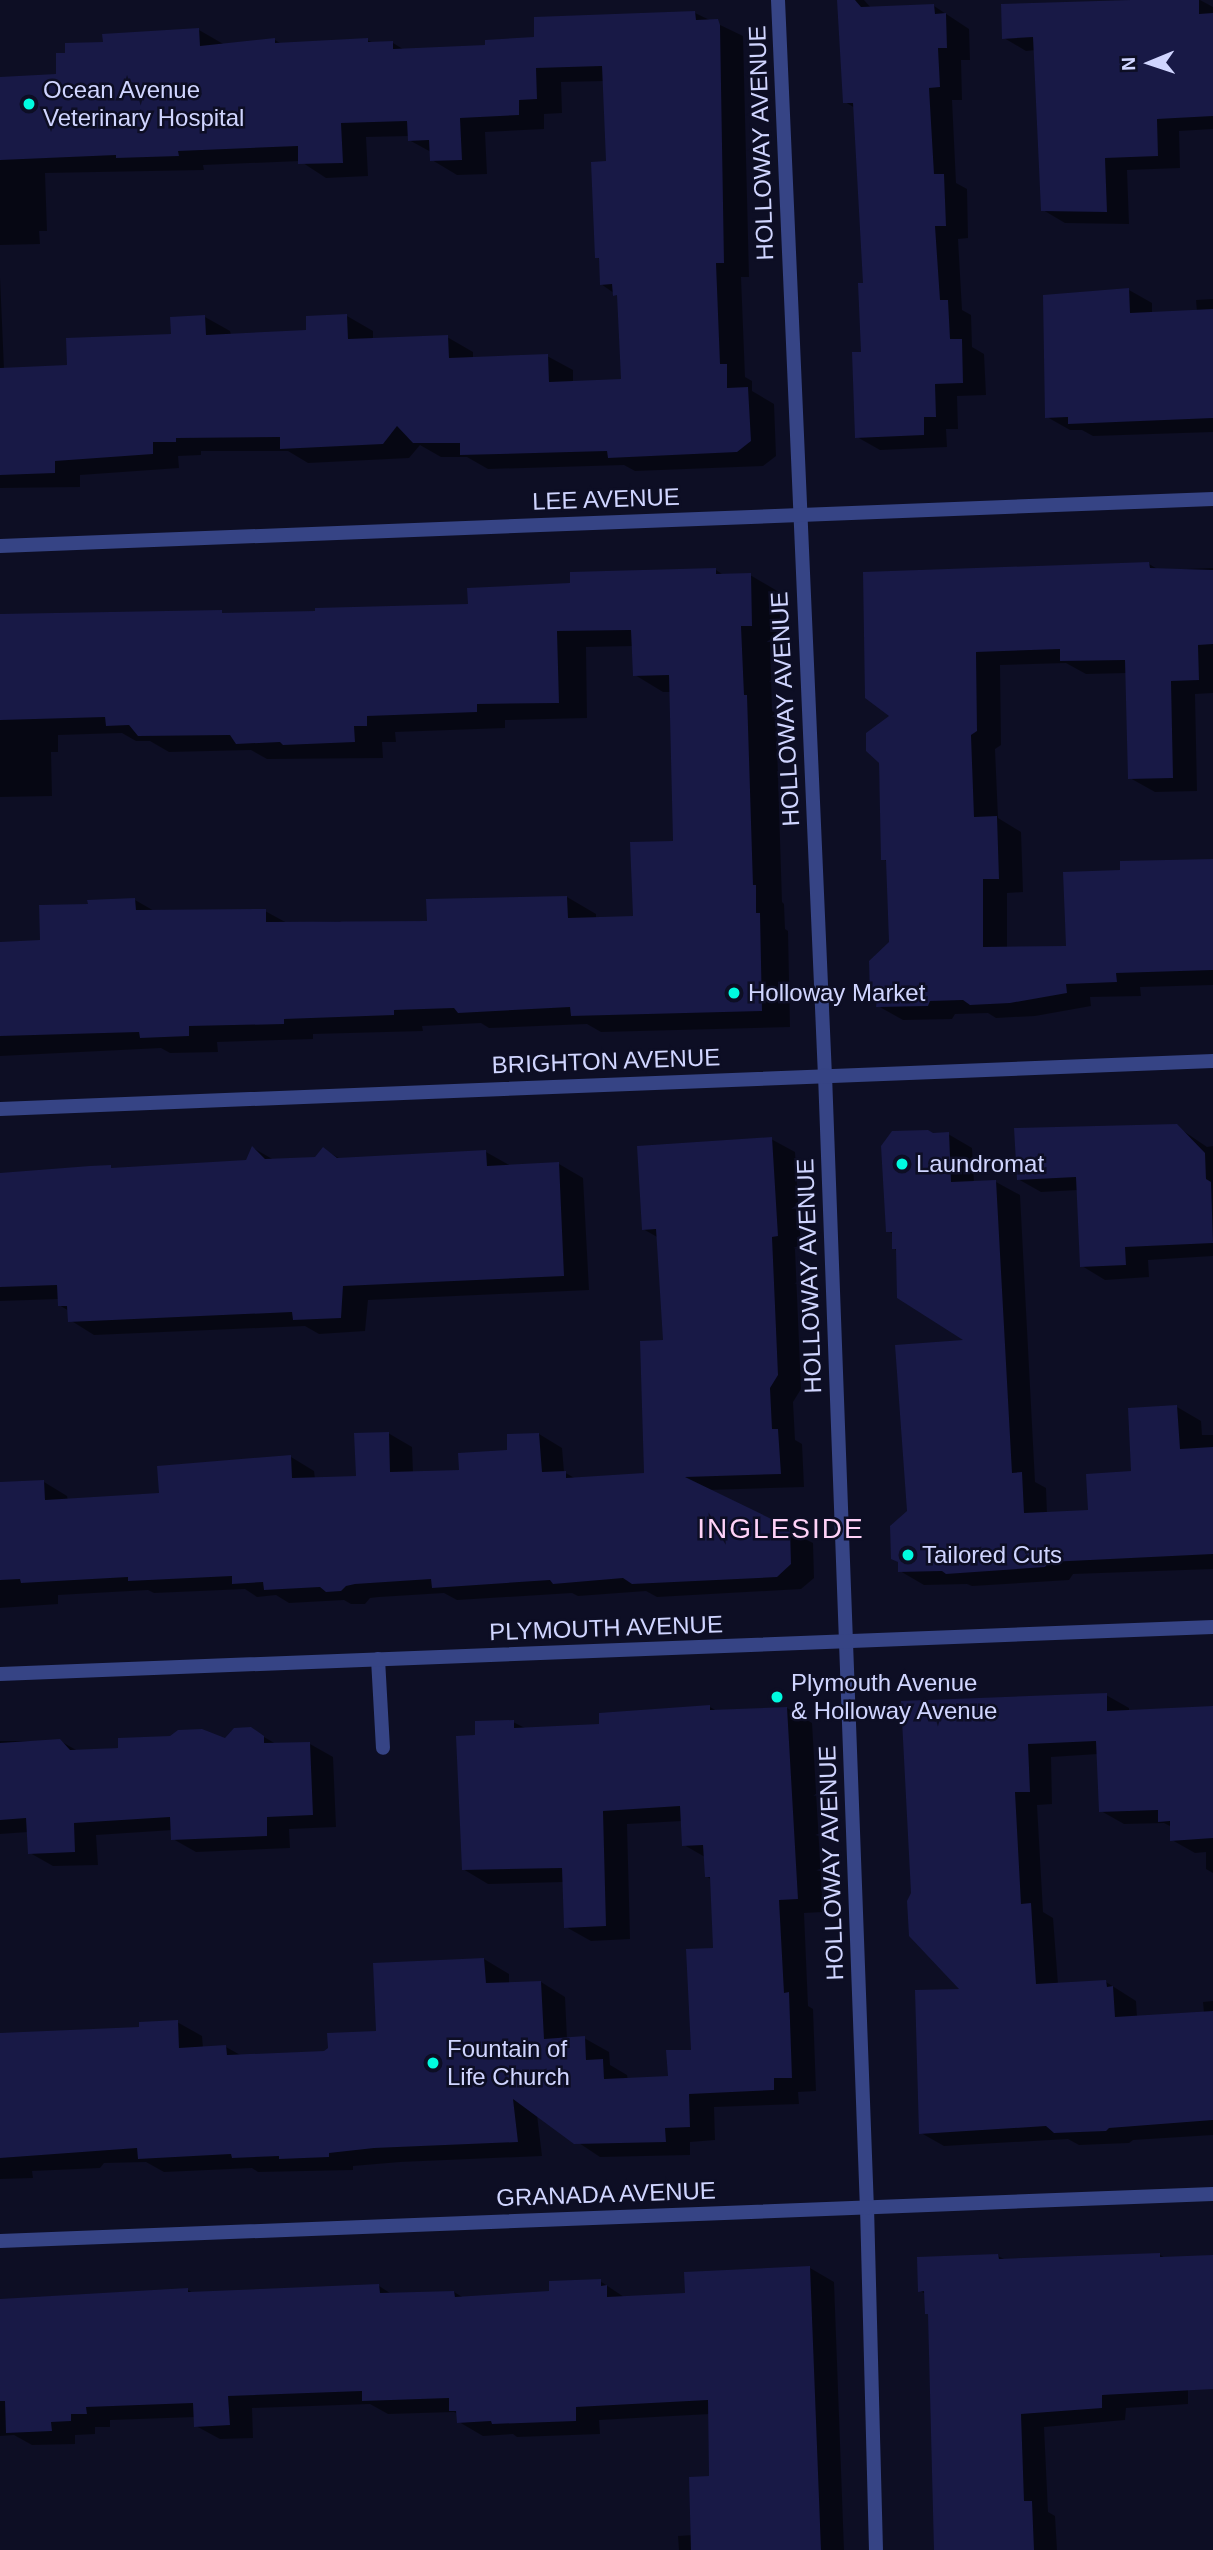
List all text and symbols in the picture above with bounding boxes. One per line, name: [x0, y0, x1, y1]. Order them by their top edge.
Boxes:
street label: HOLLOWAY AVENUE: [742, 24, 780, 262]
north arrow: [1115, 28, 1185, 98]
text: N: [1118, 57, 1139, 71]
place label: Ocean Avenue Veterinary Hospital: [43, 76, 244, 132]
marker: Ocean Avenue Veterinary Hospital: [21, 96, 37, 112]
street label: LEE AVENUE: [531, 482, 681, 516]
street label: HOLLOWAY AVENUE: [764, 590, 806, 828]
place label: Holloway Market: [748, 979, 925, 1007]
marker: Holloway Market: [726, 985, 742, 1001]
street label: BRIGHTON AVENUE: [491, 1043, 721, 1079]
place label: Laundromat: [916, 1150, 1044, 1178]
marker: Laundromat: [894, 1156, 910, 1172]
street label: HOLLOWAY AVENUE: [790, 1157, 828, 1395]
district label: INGLESIDE: [698, 1512, 864, 1546]
place label: Tailored Cuts: [922, 1541, 1062, 1569]
marker: Tailored Cuts: [900, 1547, 916, 1563]
street label: PLYMOUTH AVENUE: [488, 1610, 724, 1646]
place label: Plymouth Avenue & Holloway Avenue: [791, 1669, 999, 1725]
marker: Plymouth Avenue & Holloway Avenue: [769, 1689, 785, 1705]
street label: HOLLOWAY AVENUE: [812, 1744, 850, 1982]
place label: Fountain of Life Church: [447, 2035, 570, 2091]
marker: Fountain of Life Church: [425, 2055, 441, 2071]
street label: GRANADA AVENUE: [494, 2176, 718, 2212]

